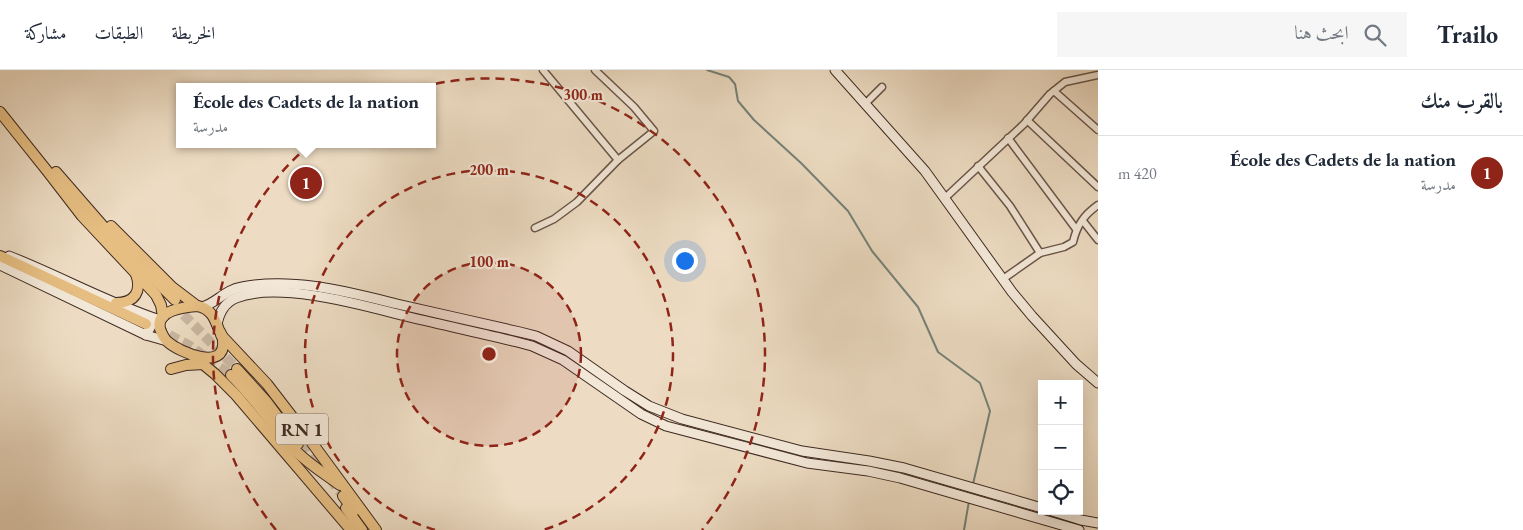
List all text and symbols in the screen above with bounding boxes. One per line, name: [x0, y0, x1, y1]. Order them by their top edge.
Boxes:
search box: [1057, 12, 1407, 57]
text: Trailo: [1437, 19, 1498, 50]
text: ابحث هنا: [1294, 20, 1349, 45]
text: مشاركة: [25, 21, 66, 44]
text: الطبقات: [94, 21, 143, 44]
text: الخريطة: [171, 21, 215, 44]
icon: search: [1361, 21, 1389, 49]
popup: [176, 83, 436, 148]
text: 300 m: [563, 85, 603, 104]
text: بالقرب منك: [1420, 87, 1503, 114]
text: École des Cadets de la nation: [193, 89, 419, 114]
text: مدرسة: [193, 116, 228, 137]
text: École des Cadets de la nation: [1230, 147, 1456, 172]
text: 200 m: [469, 160, 509, 179]
text: 420 m: [1118, 163, 1157, 184]
text: 1: [1483, 163, 1491, 184]
pin: 1: [290, 164, 322, 202]
text: مدرسة: [1421, 174, 1456, 195]
your location: [672, 248, 698, 274]
text: 100 m: [469, 252, 509, 271]
centre of rings: [480, 345, 498, 363]
map controls: [1038, 380, 1083, 515]
button: +: [1038, 380, 1083, 425]
road number: RN 1: [276, 414, 328, 444]
button: −: [1038, 425, 1083, 470]
button: locate: [1038, 470, 1083, 515]

